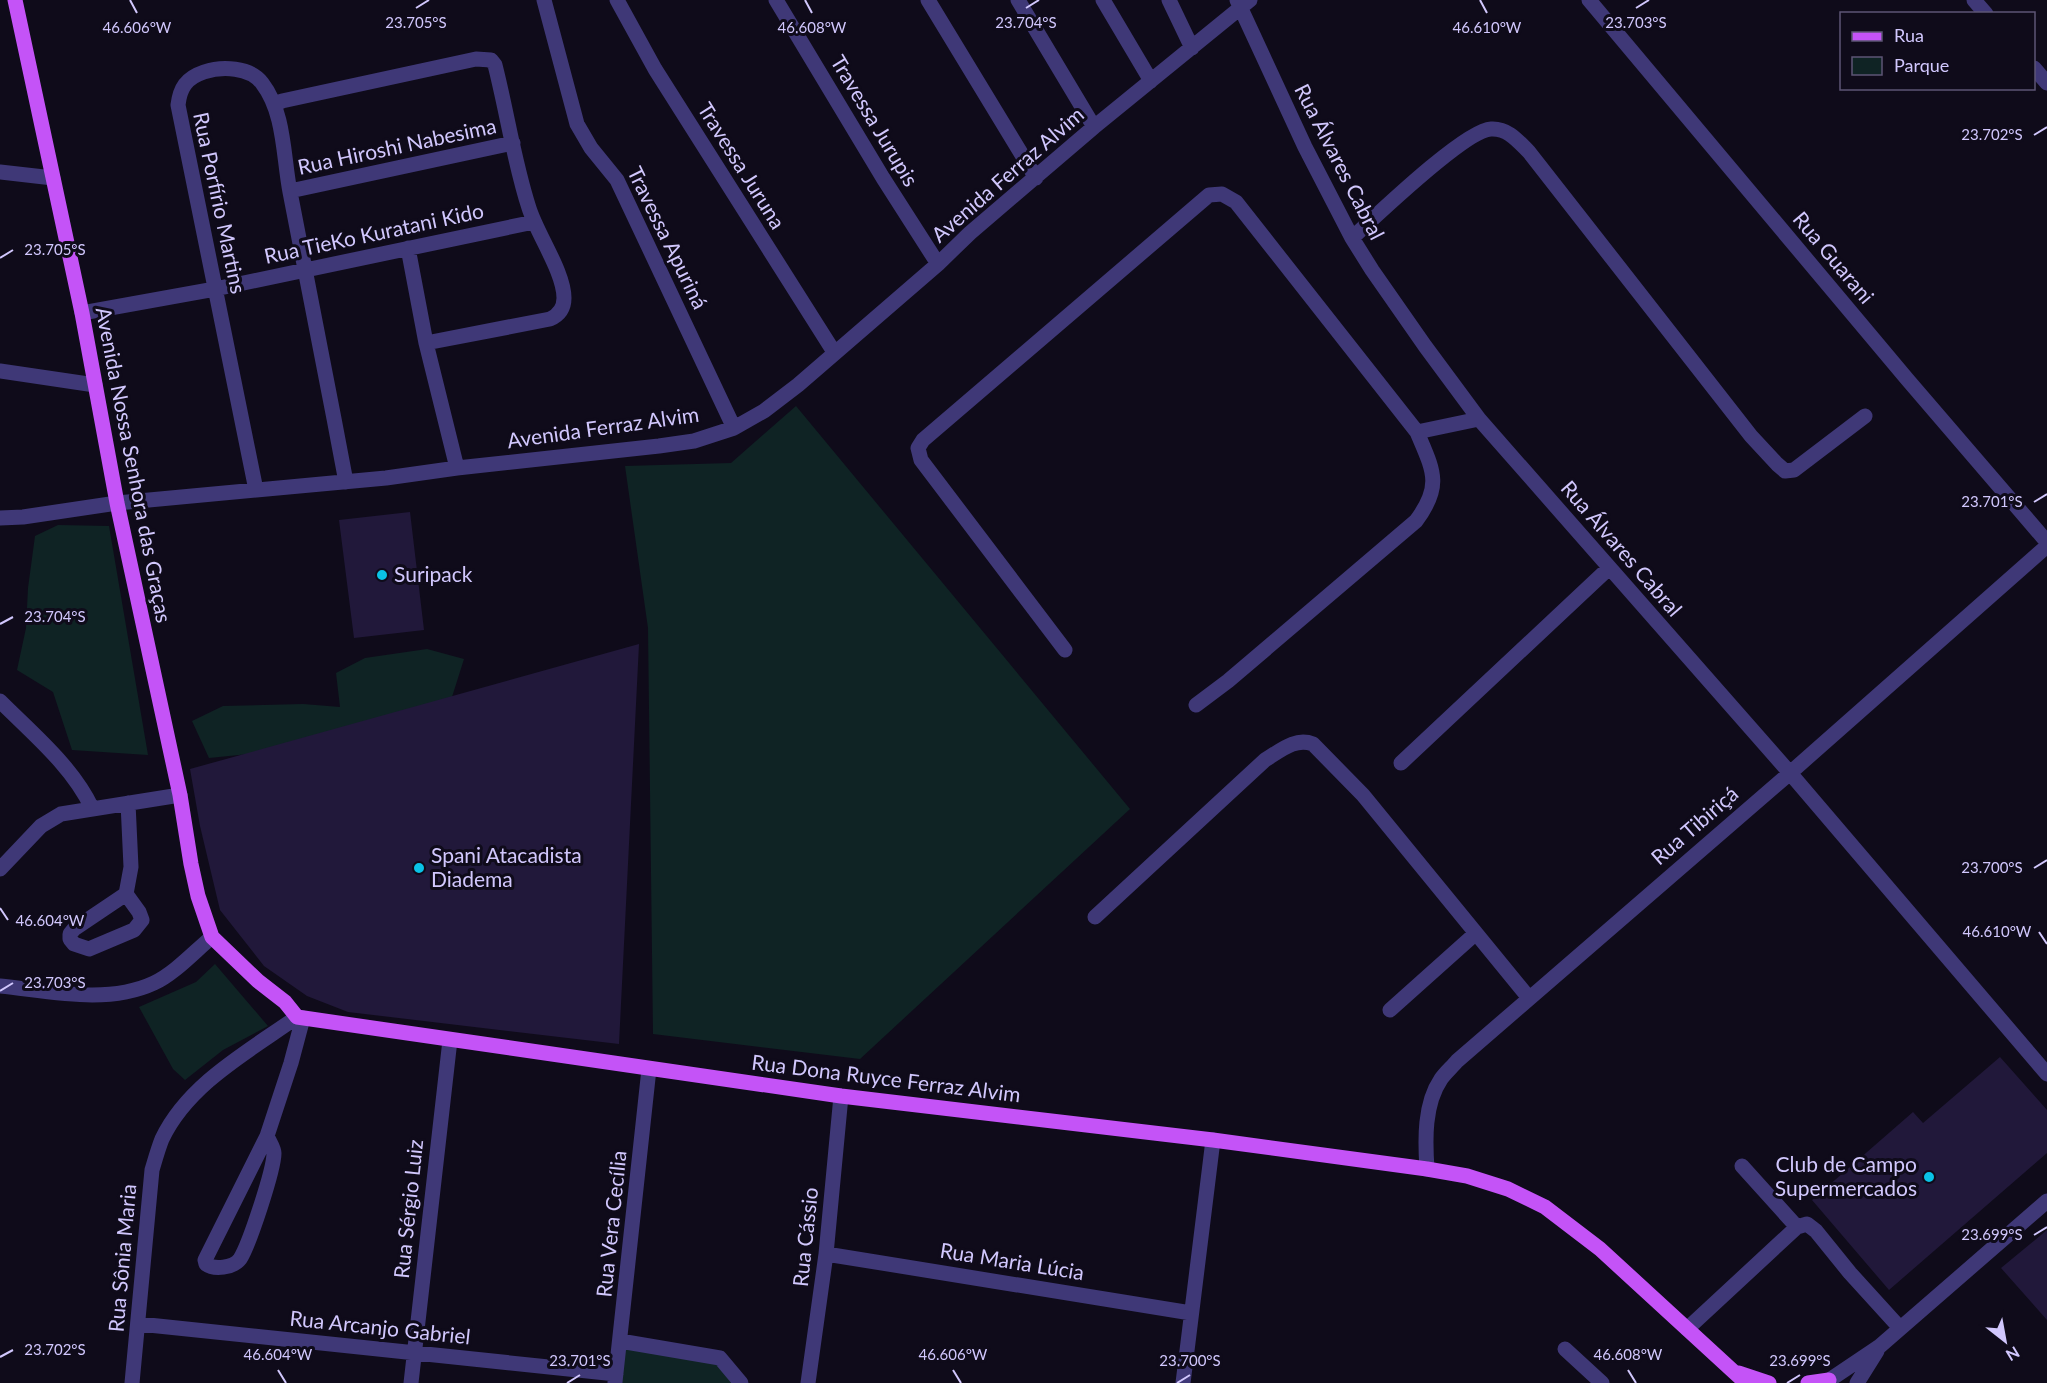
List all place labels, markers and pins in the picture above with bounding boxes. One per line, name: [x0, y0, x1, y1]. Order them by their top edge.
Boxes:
place label: Suripack: [394, 561, 473, 586]
marker: Suripack: [375, 568, 389, 582]
place label: Spani Atacadista Diadema: [431, 842, 582, 891]
marker: Spani Atacadista Diadema: [412, 861, 426, 875]
place label: Club de Campo Supermercados: [1775, 1151, 1917, 1200]
marker: Club de Campo Supermercados: [1922, 1170, 1936, 1184]

